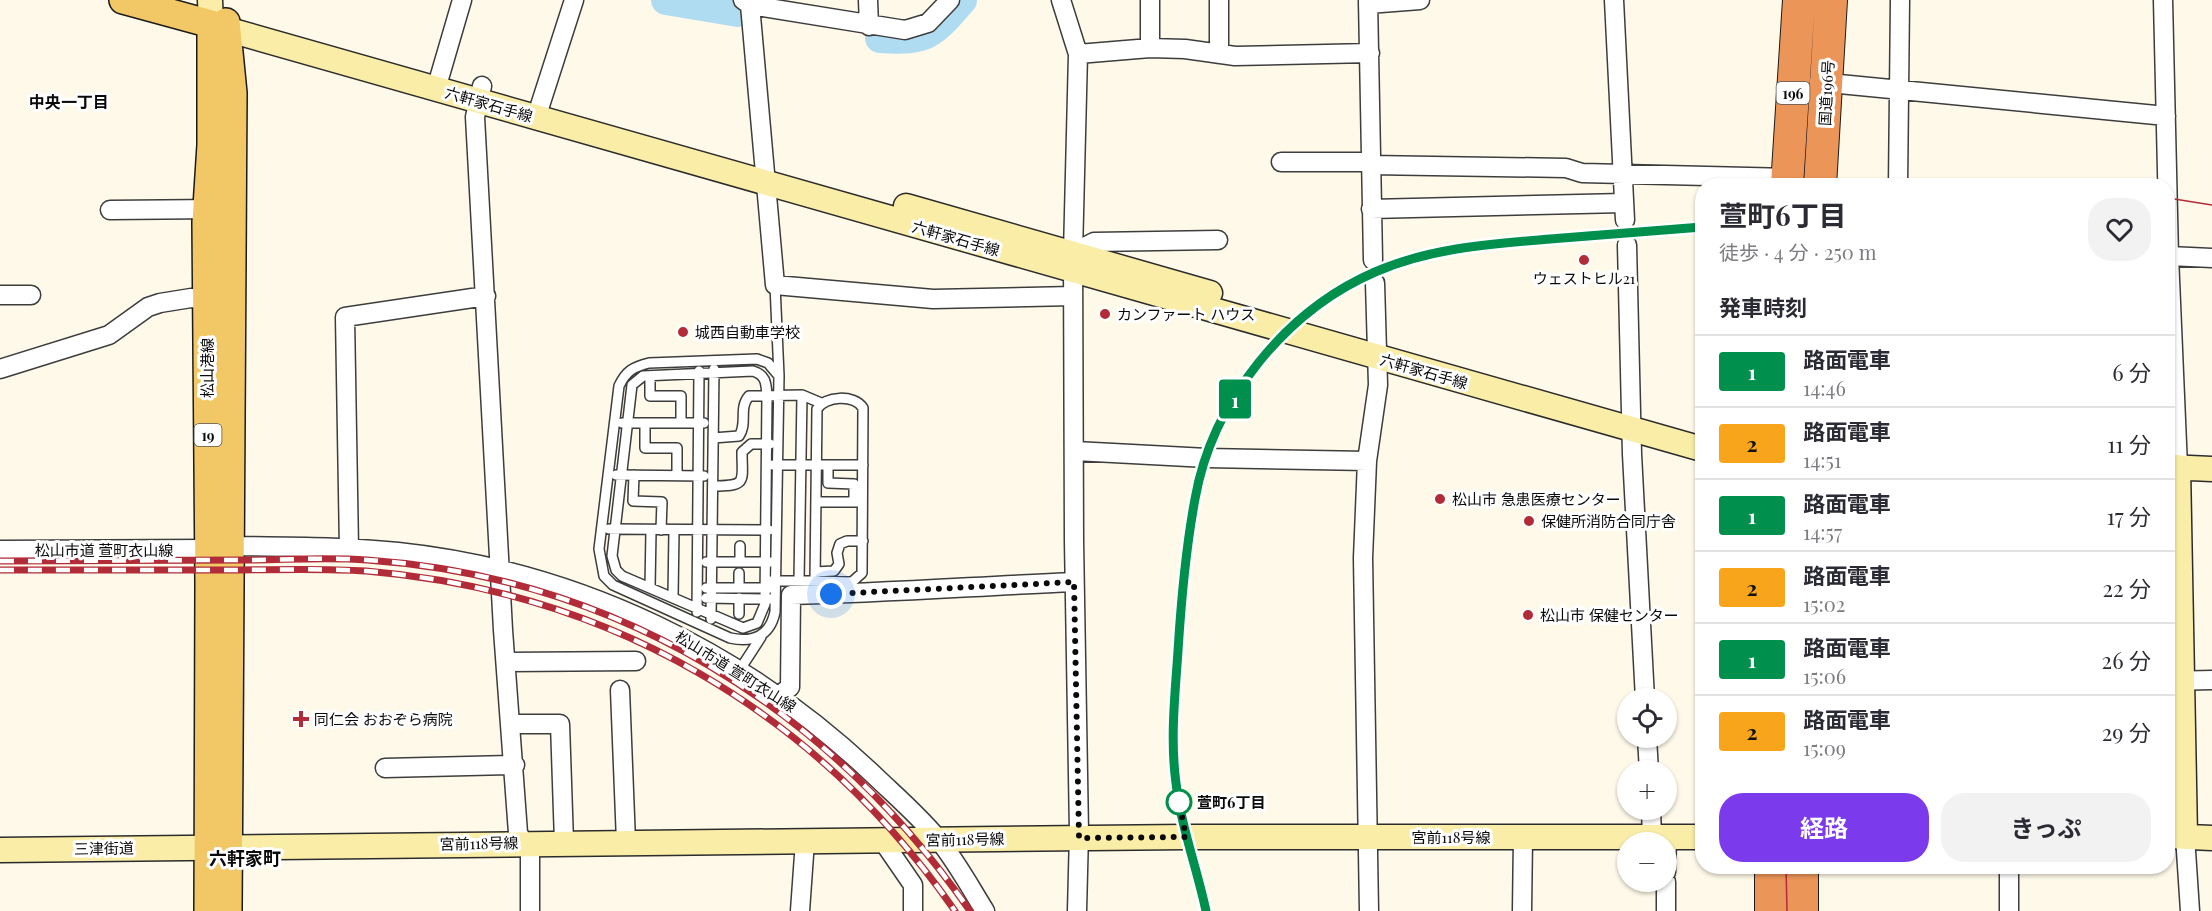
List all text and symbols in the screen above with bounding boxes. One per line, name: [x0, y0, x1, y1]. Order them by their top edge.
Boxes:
street label: 国道196号: [1814, 60, 1838, 126]
street label: 六軒家石手線: [443, 82, 535, 126]
road number: 196: [1776, 82, 1810, 104]
district label: 中央一丁目: [29, 91, 109, 112]
text: 萱町6丁目: [1719, 196, 1847, 233]
button: heart: [2088, 198, 2151, 261]
street label: 六軒家石手線: [910, 216, 1002, 260]
text: 徒歩 · 4 分 · 250 m: [1719, 238, 1877, 265]
marker: ウェストヒル21: [1577, 253, 1591, 267]
place label: ウェストヒル21: [1533, 268, 1636, 288]
text: 発車時刻: [1719, 292, 1807, 322]
place label: カンファート ハウス: [1117, 304, 1255, 324]
marker: カンファート ハウス: [1098, 307, 1112, 321]
place label: 城西自動車学校: [695, 322, 800, 342]
marker: 城西自動車学校: [676, 325, 690, 339]
street label: 松山港線: [197, 338, 217, 398]
text: 路面電車: [1803, 344, 1891, 374]
street label: 六軒家石手線: [1378, 349, 1470, 393]
text: 1: [1748, 357, 1756, 385]
text: 6 分: [2112, 357, 2151, 387]
text: 14:46: [1803, 374, 1846, 401]
line badge: 1: [1216, 380, 1254, 418]
text: 1: [1231, 385, 1239, 413]
text: 路面電車: [1803, 416, 1891, 446]
road number: 19: [194, 424, 222, 446]
text: 2: [1747, 429, 1757, 457]
text: 11 分: [2107, 429, 2151, 459]
text: 14:51: [1803, 446, 1841, 473]
text: 路面電車: [1803, 488, 1891, 518]
place label: 松山市 急患医療センター: [1452, 489, 1621, 509]
marker: 松山市 急患医療センター: [1433, 492, 1447, 506]
text: 1: [1748, 501, 1756, 529]
text: 17 分: [2107, 501, 2151, 531]
place label: 保健所消防合同庁舎: [1541, 511, 1676, 531]
marker: 保健所消防合同庁舎: [1522, 514, 1536, 528]
text: 14:57: [1803, 518, 1842, 545]
street label: 松山市道 萱町衣山線: [35, 540, 173, 560]
text: 路面電車: [1803, 560, 1891, 590]
text: 2: [1747, 573, 1757, 601]
text: 22 分: [2102, 573, 2151, 603]
your location: [816, 579, 846, 609]
text: 15:02: [1803, 590, 1845, 617]
place label: 松山市 保健センター: [1540, 605, 1679, 625]
marker: 松山市 保健センター: [1521, 608, 1535, 622]
street label: 松山市道 萱町衣山線: [672, 626, 800, 716]
text: 路面電車: [1803, 632, 1891, 662]
text: 1: [1748, 645, 1756, 673]
text: 26 分: [2102, 645, 2151, 675]
text: 15:06: [1803, 662, 1846, 689]
map controls: [1617, 688, 1677, 892]
button: locate: [1617, 688, 1677, 748]
text: 路面電車: [1803, 704, 1891, 734]
place label: 同仁会 おおぞら病院: [314, 709, 453, 729]
marker: 同仁会 おおぞら病院: [292, 710, 310, 728]
text: 2: [1747, 717, 1757, 745]
text: 29 分: [2102, 717, 2151, 747]
text: 15:09: [1803, 734, 1846, 761]
button: +: [1617, 760, 1677, 820]
marker: 萱町6丁目: [1166, 789, 1192, 815]
place label: 萱町6丁目: [1197, 792, 1265, 812]
button: 経路: [1719, 793, 1929, 862]
button: きっぷ: [1941, 793, 2151, 862]
street label: 宮前118号線: [1412, 827, 1490, 847]
street label: 宮前118号線: [925, 828, 1005, 850]
street label: 宮前118号線: [439, 832, 519, 854]
button: −: [1617, 832, 1677, 892]
street label: 三津街道: [74, 837, 134, 859]
district label: 六軒家町: [209, 846, 281, 870]

